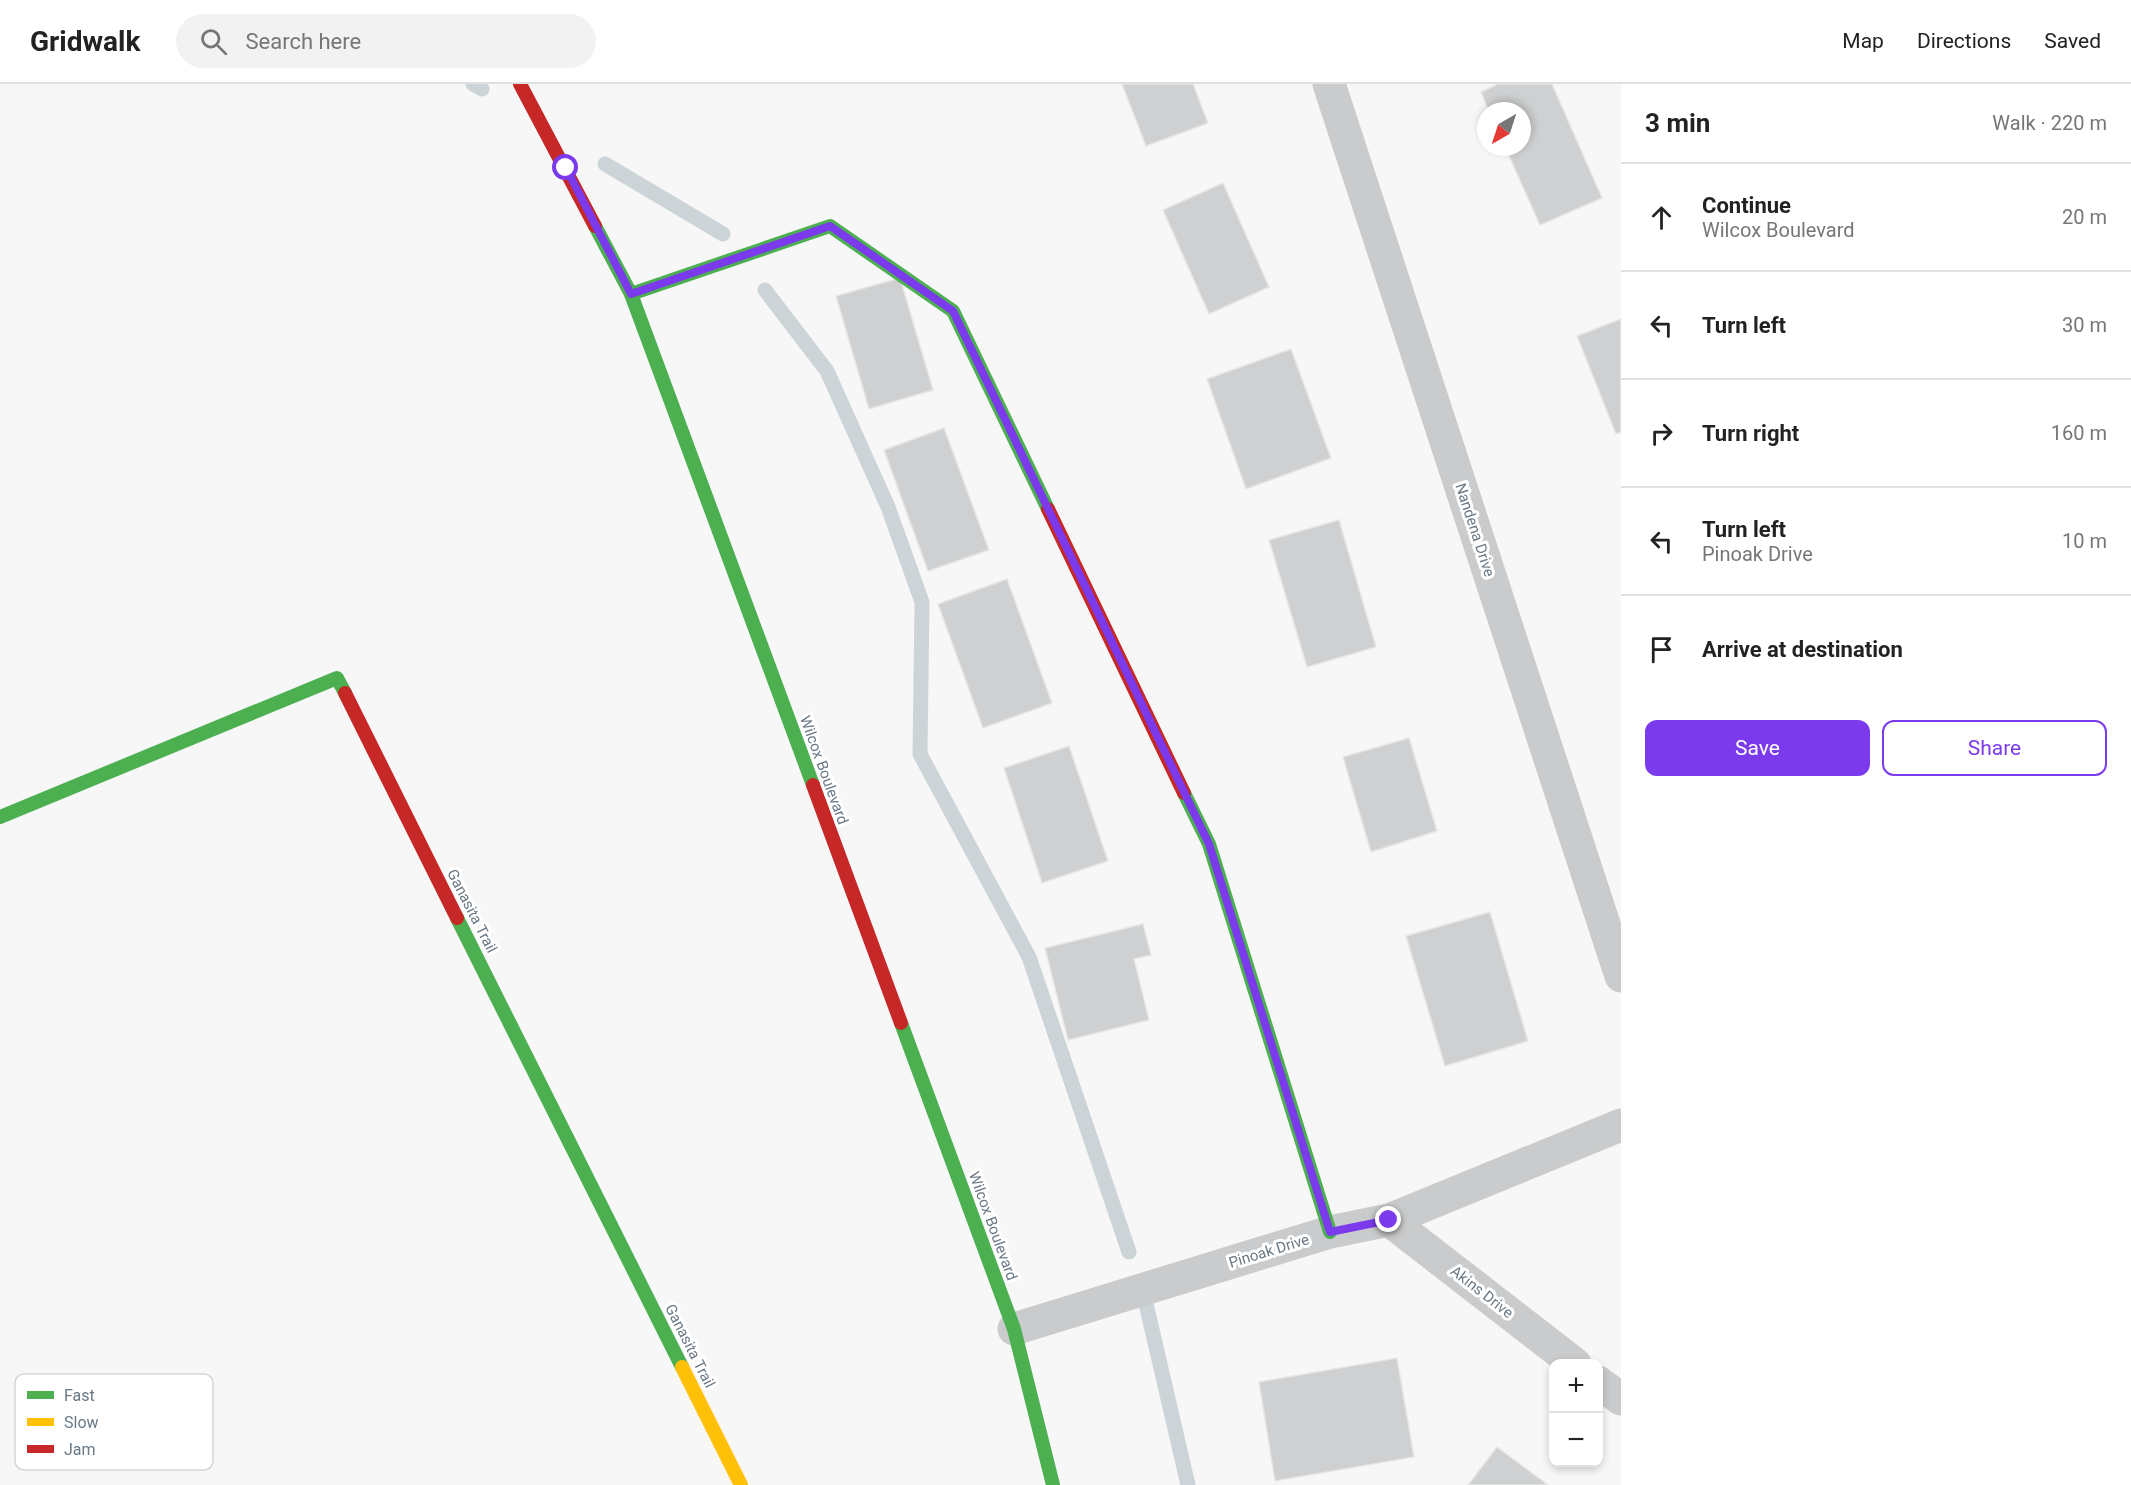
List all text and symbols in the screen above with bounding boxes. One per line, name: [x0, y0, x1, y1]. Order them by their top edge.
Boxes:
search box: [176, 14, 596, 68]
text: Gridwalk: [30, 25, 140, 58]
icon: search: [197, 25, 230, 58]
text: Search here: [245, 29, 361, 54]
text: Map: [1842, 29, 1884, 53]
text: Directions: [1917, 29, 2011, 53]
text: Saved: [2044, 29, 2101, 53]
north arrow: [1477, 102, 1531, 156]
text: 3 min: [1645, 108, 1710, 138]
text: Walk · 220 m: [1992, 111, 2107, 135]
route start: [552, 154, 578, 180]
text: Continue: [1702, 193, 1791, 218]
icon: ahead: [1645, 201, 1678, 234]
text: 20 m: [2062, 205, 2107, 229]
text: Wilcox Boulevard: [1702, 218, 1855, 242]
icon: left: [1645, 309, 1678, 342]
text: Turn left: [1702, 313, 1786, 338]
text: 30 m: [2062, 313, 2107, 337]
icon: right: [1645, 417, 1678, 450]
text: Turn right: [1702, 421, 1799, 446]
text: 160 m: [2051, 421, 2107, 445]
street label: Nandena Drive: [1451, 481, 1499, 579]
text: Turn left: [1702, 517, 1786, 542]
icon: left: [1645, 525, 1678, 558]
text: 10 m: [2062, 529, 2107, 553]
text: Pinoak Drive: [1702, 542, 1813, 566]
icon: arrive: [1645, 633, 1678, 666]
text: Arrive at destination: [1702, 637, 1903, 662]
street label: Wilcox Boulevard: [796, 713, 852, 827]
button: Save: [1645, 720, 1870, 776]
button: Share: [1882, 720, 2107, 776]
street label: Ganasita Trail: [443, 866, 501, 956]
street label: Wilcox Boulevard: [965, 1169, 1021, 1283]
route end: [1375, 1206, 1401, 1232]
street label: Pinoak Drive: [1227, 1230, 1311, 1272]
street label: Akins Drive: [1447, 1262, 1517, 1322]
street label: Ganasita Trail: [661, 1301, 719, 1391]
map controls: [1549, 1359, 1603, 1467]
button: +: [1549, 1359, 1603, 1413]
legend: [15, 1374, 213, 1470]
text: Fast: [64, 1386, 95, 1405]
text: Slow: [64, 1413, 99, 1432]
button: −: [1549, 1413, 1603, 1467]
text: Jam: [64, 1440, 96, 1459]

